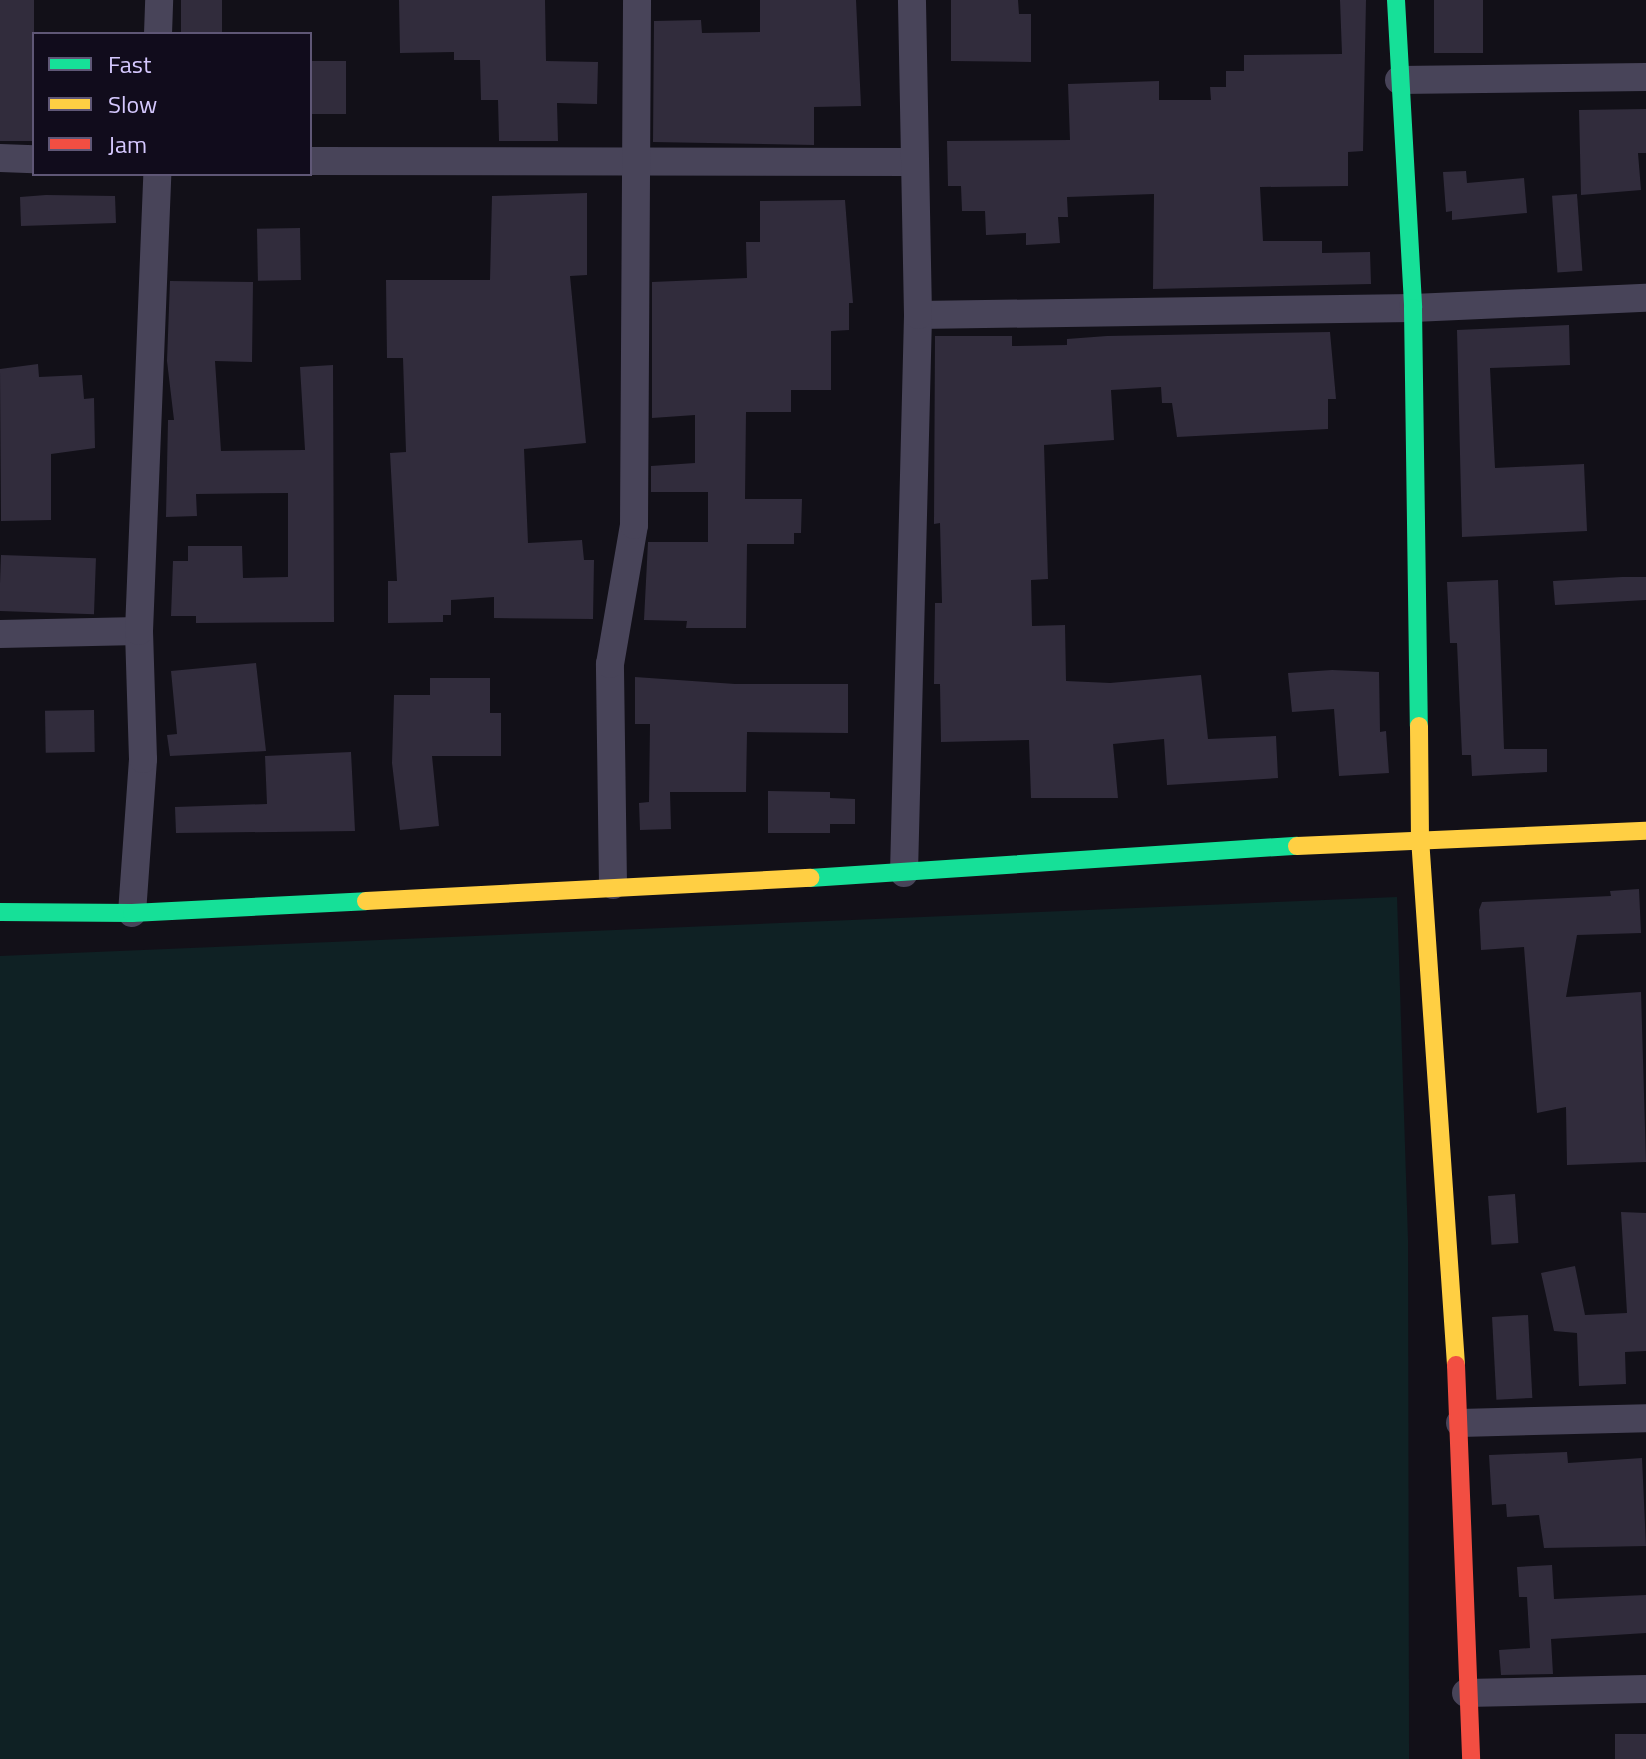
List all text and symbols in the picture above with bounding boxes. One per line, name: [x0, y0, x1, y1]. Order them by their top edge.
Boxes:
legend: [32, 32, 312, 176]
text: Fast: [108, 46, 151, 82]
text: Slow: [108, 86, 157, 122]
text: Jam: [108, 126, 147, 162]

